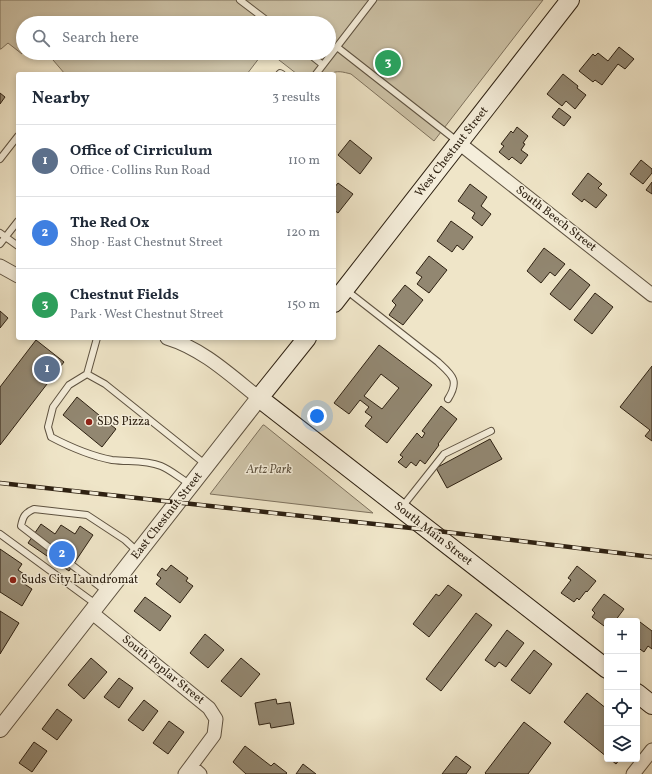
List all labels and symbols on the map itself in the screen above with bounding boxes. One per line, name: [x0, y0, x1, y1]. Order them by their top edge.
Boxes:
pin: 3: [375, 48, 401, 78]
street label: West Chestnut Street: [412, 104, 492, 200]
street label: South Beech Street: [512, 182, 600, 256]
pin: 1: [34, 354, 60, 384]
your location: [307, 406, 327, 426]
place label: SDS Pizza: [97, 414, 150, 430]
marker: SDS Pizza: [84, 417, 94, 427]
park label: Artz Park: [245, 462, 292, 478]
street label: East Chestnut Street: [128, 469, 206, 563]
street label: South Main Street: [391, 498, 475, 570]
pin: 2: [49, 539, 75, 569]
place label: Suds City Laundromat: [21, 572, 138, 588]
marker: Suds City Laundromat: [8, 575, 18, 585]
street label: South Poplar Street: [118, 632, 208, 708]

